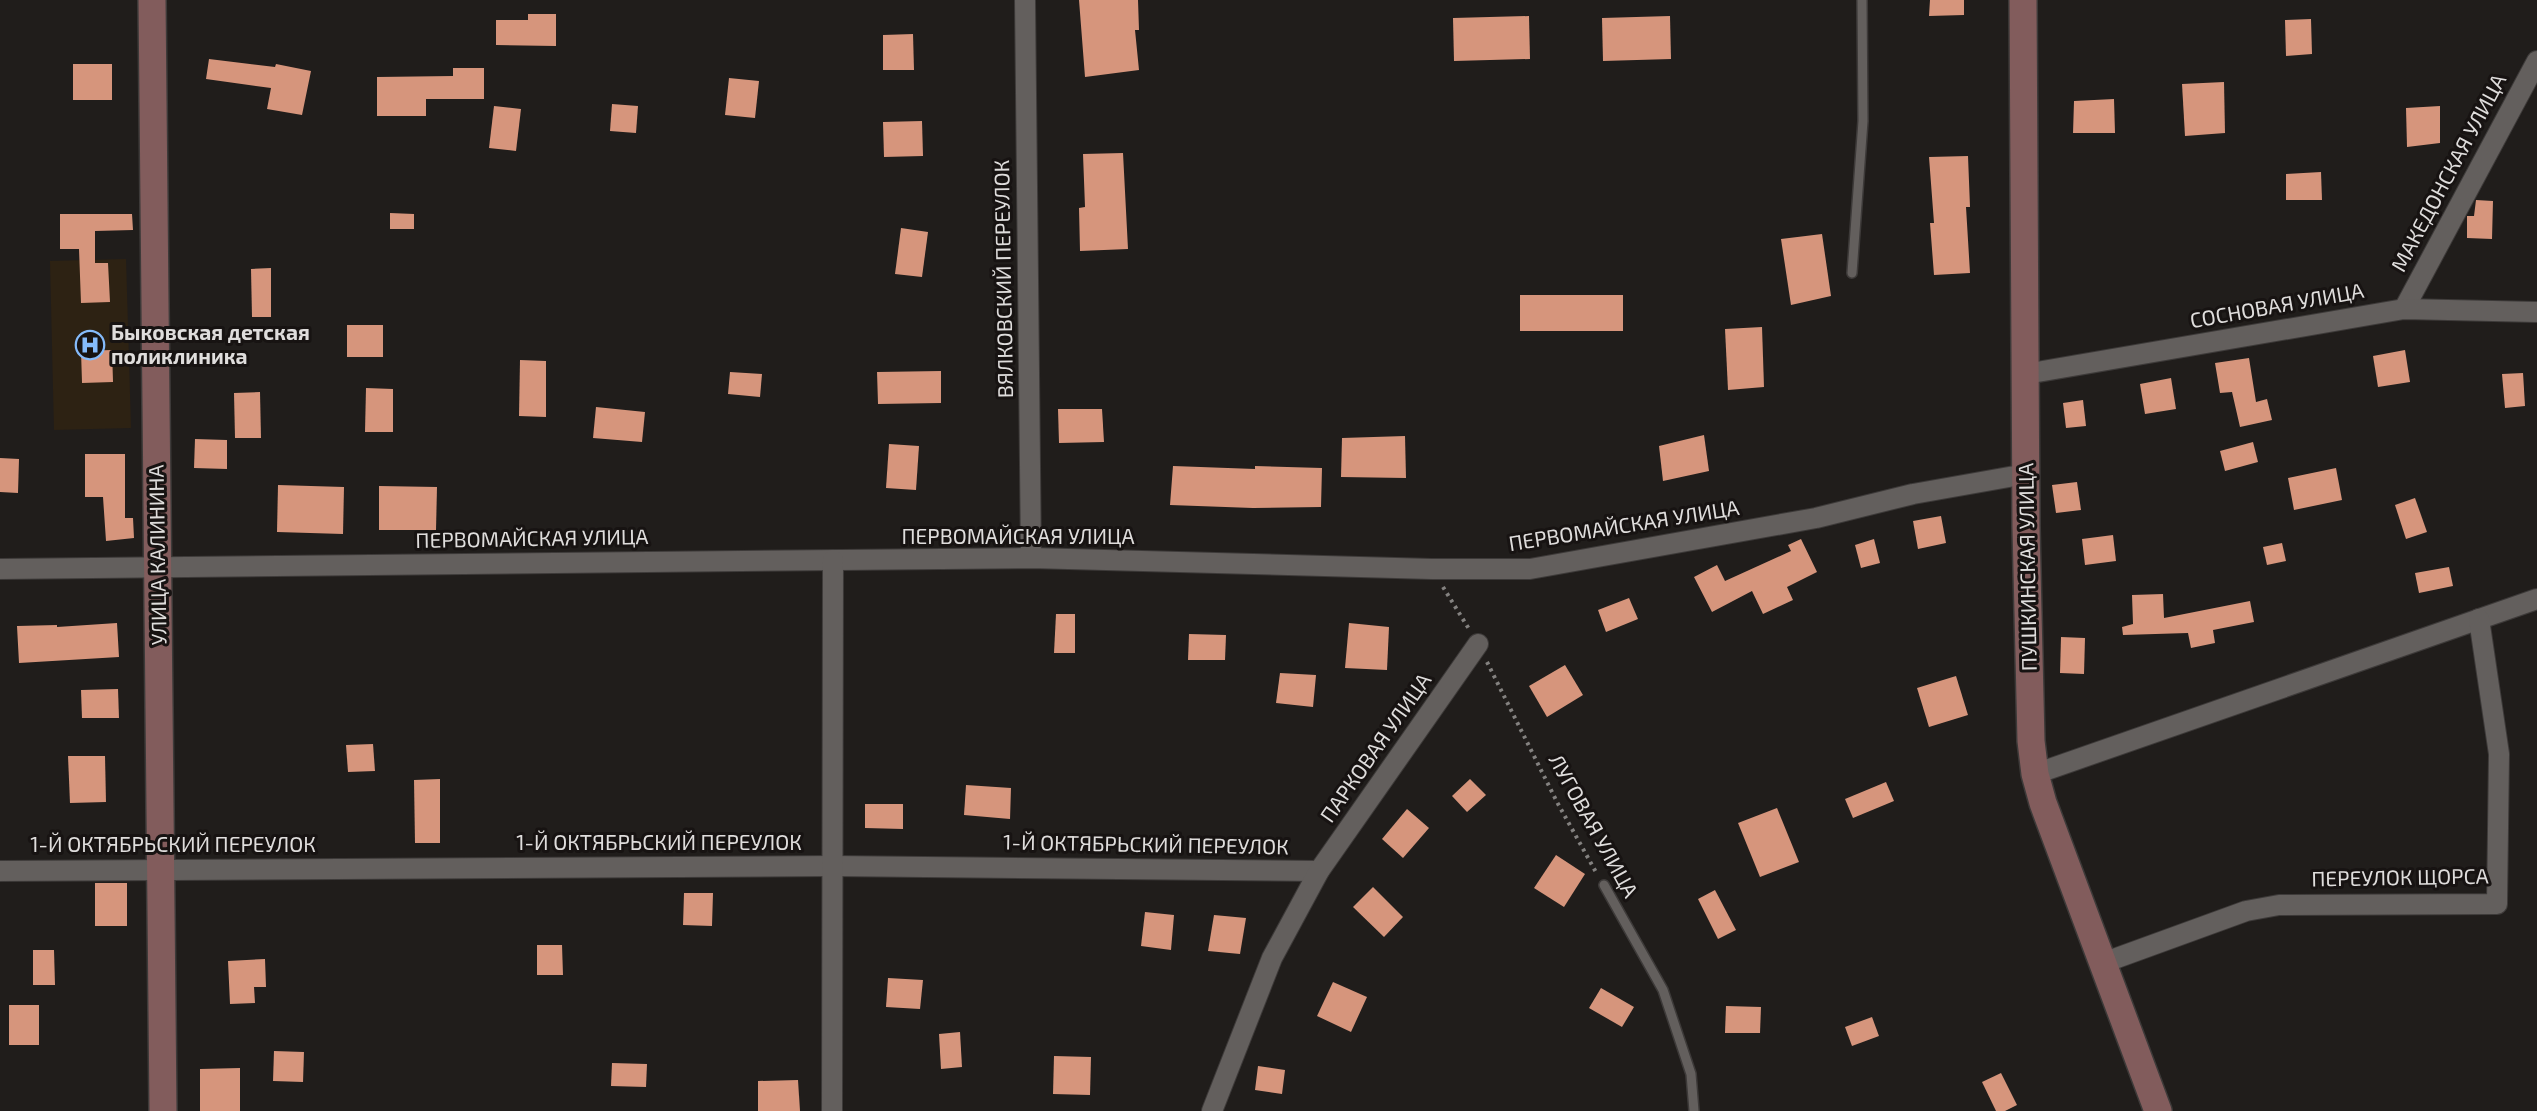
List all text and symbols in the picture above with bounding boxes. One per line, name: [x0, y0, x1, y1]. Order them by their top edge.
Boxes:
street label: МАКЕДОНСКАЯ УЛИЦА: [2385, 69, 2510, 275]
street label: ВЯЛКОВСКИЙ ПЕРЕУЛОК: [988, 160, 1017, 398]
street label: СОСНОВАЯ УЛИЦА: [2188, 277, 2366, 332]
place label: Быковская детская поликлиника: [111, 319, 310, 368]
hospital icon: Быковская детская поликлиника: [74, 329, 106, 361]
street label: ПУШКИНСКАЯ УЛИЦА: [2012, 463, 2041, 671]
street label: УЛИЦА КАЛИНИНА: [142, 464, 171, 646]
street label: ПЕРВОМАЙСКАЯ УЛИЦА: [1507, 494, 1741, 555]
street label: ПЕРВОМАЙСКАЯ УЛИЦА: [415, 523, 649, 552]
street label: ПЕРВОМАЙСКАЯ УЛИЦА: [901, 523, 1135, 548]
street label: ПАРКОВАЯ УЛИЦА: [1314, 668, 1436, 826]
street label: ЛУГОВАЯ УЛИЦА: [1544, 749, 1644, 901]
street label: 1-Й ОКТЯБРЬСКИЙ ПЕРЕУЛОК: [516, 829, 802, 854]
street label: 1-Й ОКТЯБРЬСКИЙ ПЕРЕУЛОК: [1003, 829, 1289, 858]
street label: 1-Й ОКТЯБРЬСКИЙ ПЕРЕУЛОК: [30, 831, 316, 856]
street label: ПЕРЕУЛОК ЩОРСА: [2311, 862, 2489, 891]

